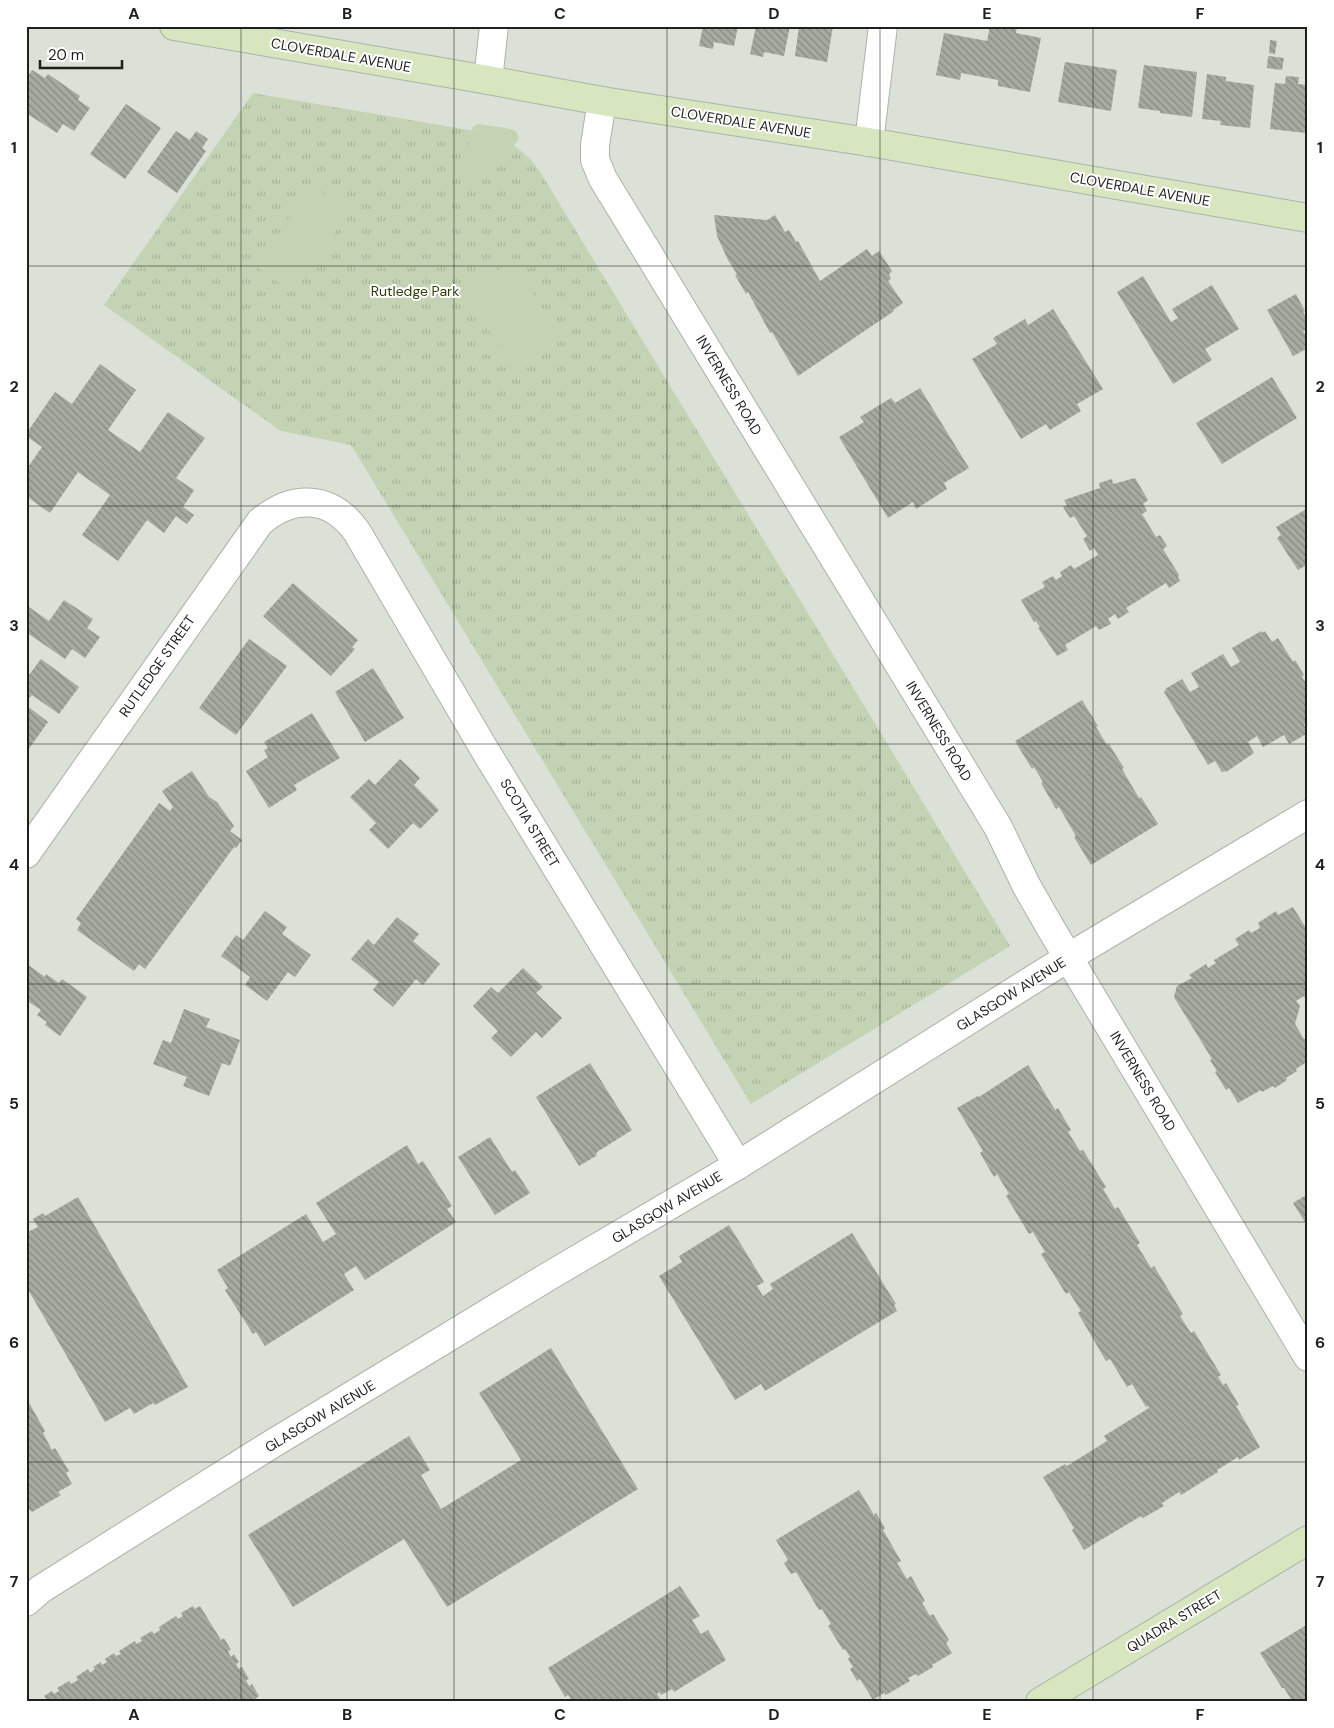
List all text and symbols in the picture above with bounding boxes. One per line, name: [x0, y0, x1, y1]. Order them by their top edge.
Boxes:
text: A: [128, 3, 140, 24]
text: B: [342, 3, 352, 24]
text: C: [554, 3, 566, 24]
text: D: [768, 3, 780, 24]
text: E: [982, 3, 992, 24]
text: F: [1196, 3, 1205, 24]
street label: CLOVERDALE AVENUE: [270, 34, 412, 76]
scale bar: [40, 38, 122, 70]
text: 20 m: [48, 45, 84, 65]
street label: CLOVERDALE AVENUE: [670, 102, 813, 142]
text: 1: [11, 137, 17, 158]
text: 1: [1317, 137, 1323, 158]
street label: CLOVERDALE AVENUE: [1069, 168, 1211, 210]
park label: Rutledge Park: [371, 282, 459, 300]
street label: INVERNESS ROAD: [692, 332, 766, 438]
text: 2: [9, 376, 19, 397]
text: 2: [1315, 376, 1325, 397]
street label: RUTLEDGE STREET: [115, 611, 199, 720]
text: 3: [9, 615, 19, 636]
text: 3: [1315, 615, 1325, 636]
street label: INVERNESS ROAD: [902, 678, 976, 784]
street label: SCOTIA STREET: [496, 775, 564, 871]
text: 4: [9, 854, 19, 875]
text: 4: [1315, 854, 1325, 875]
street label: GLASGOW AVENUE: [953, 953, 1069, 1035]
street label: INVERNESS ROAD: [1106, 1028, 1180, 1134]
text: 5: [9, 1093, 19, 1114]
text: 5: [1315, 1093, 1325, 1114]
street label: GLASGOW AVENUE: [608, 1167, 726, 1247]
text: 6: [9, 1332, 19, 1353]
text: 6: [1315, 1332, 1325, 1353]
street label: GLASGOW AVENUE: [261, 1376, 379, 1456]
text: 7: [10, 1571, 19, 1592]
text: 7: [1316, 1571, 1325, 1592]
street label: QUADRA STREET: [1123, 1586, 1225, 1656]
text: A: [128, 1704, 140, 1725]
text: B: [342, 1704, 352, 1725]
text: C: [554, 1704, 566, 1725]
text: D: [768, 1704, 780, 1725]
text: E: [982, 1704, 992, 1725]
text: F: [1196, 1704, 1205, 1725]

